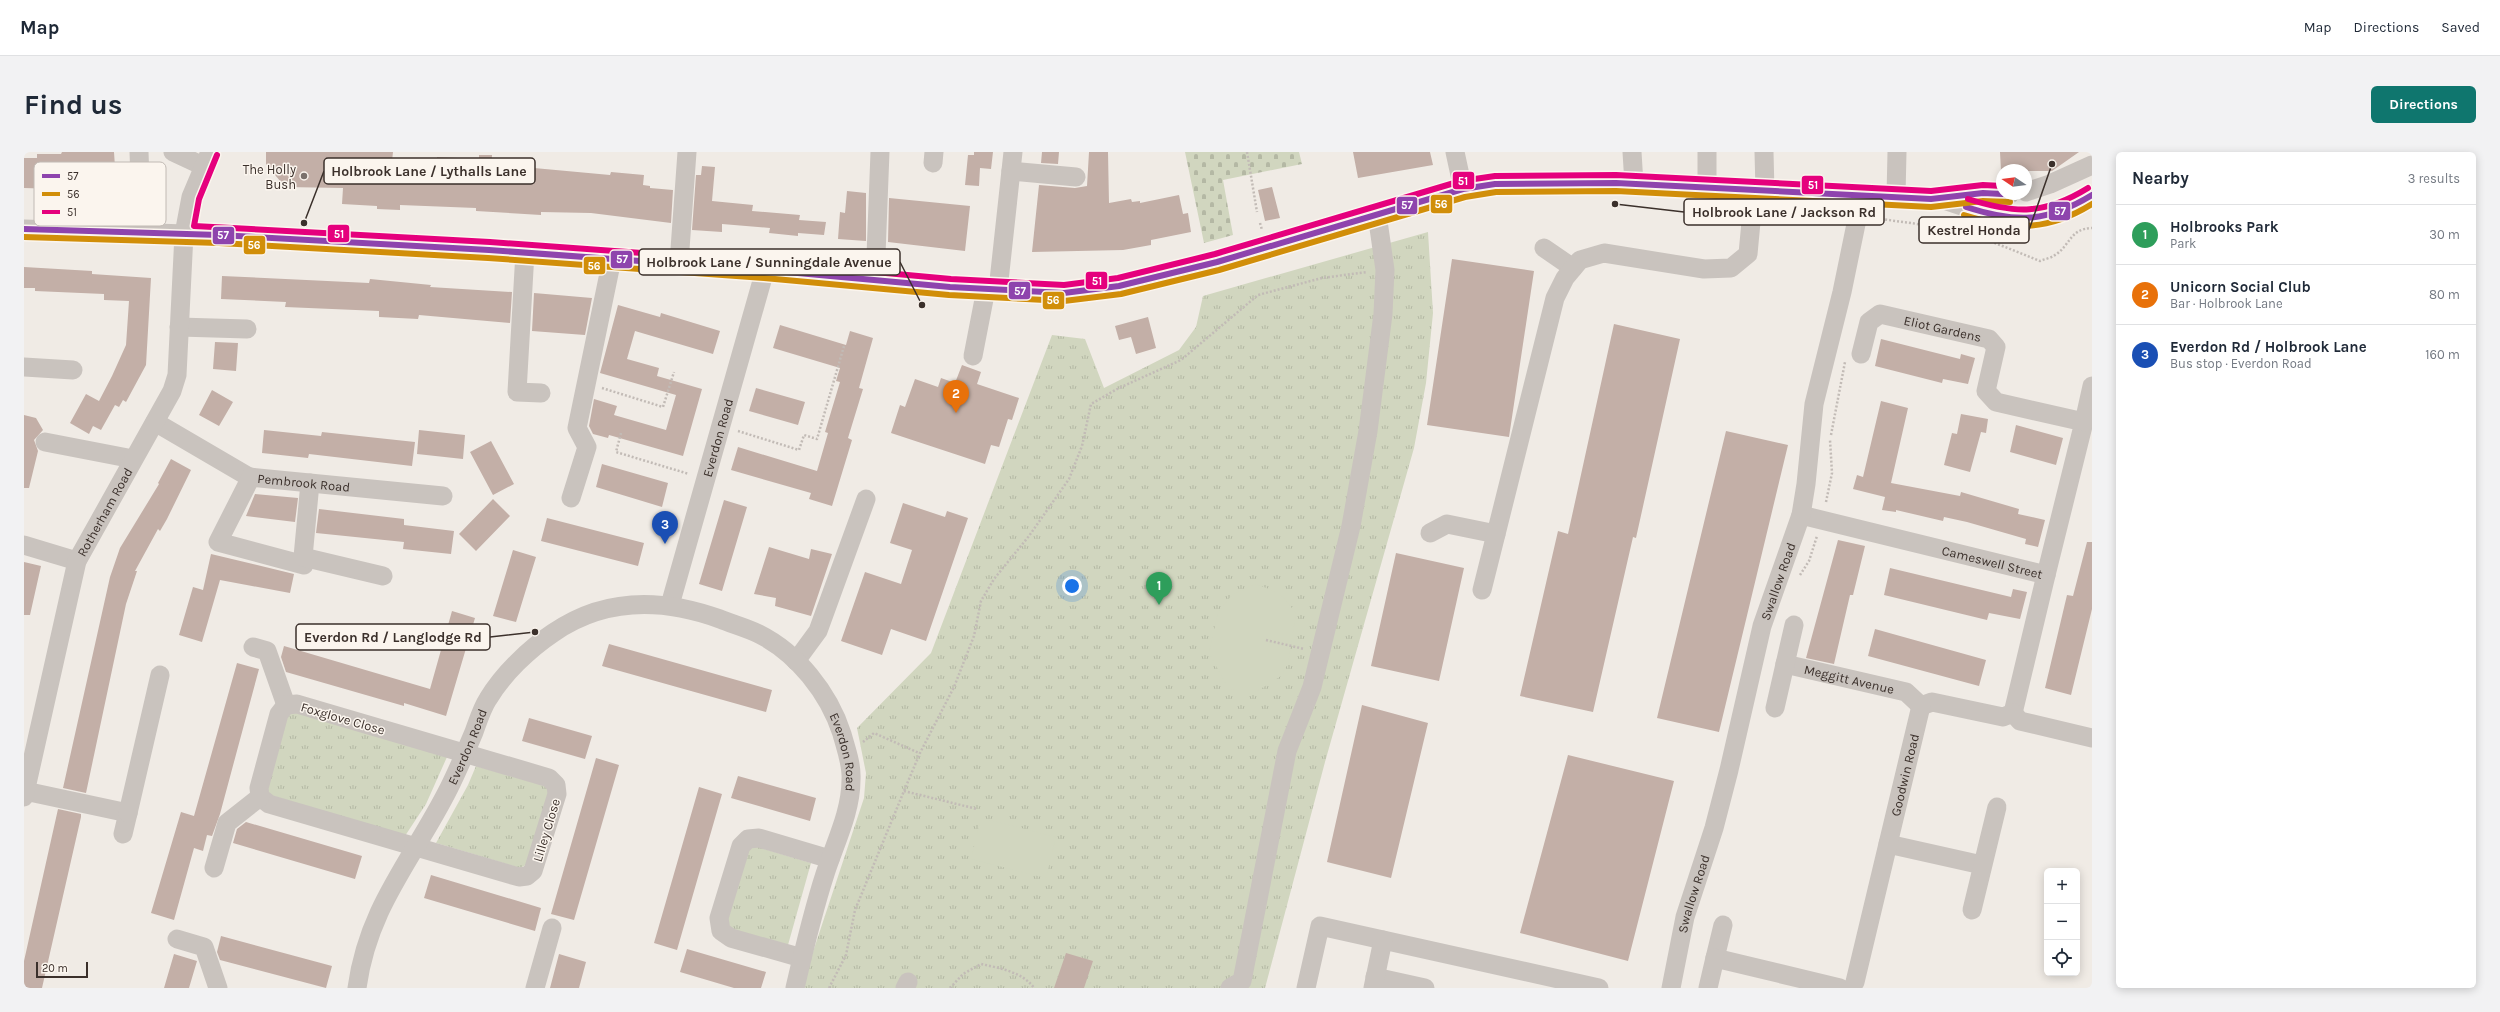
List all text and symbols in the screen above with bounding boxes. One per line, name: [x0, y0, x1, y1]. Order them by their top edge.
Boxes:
text: Map: [20, 17, 59, 39]
text: Map: [2304, 19, 2332, 36]
text: Directions: [2354, 19, 2419, 36]
text: Saved: [2441, 19, 2480, 36]
button: Directions: [2371, 86, 2476, 123]
text: Find us: [24, 88, 123, 121]
callout: Holbrook Lane / Lythalls Lane: [324, 158, 535, 184]
legend: [34, 162, 166, 226]
place label: The Holly Bush: [243, 162, 296, 192]
text: Holbrook Lane / Lythalls Lane: [331, 163, 527, 180]
north arrow: [1996, 164, 2032, 200]
text: Nearby: [2132, 168, 2189, 188]
text: 57: [67, 170, 78, 183]
marker: The Holly Bush: [299, 171, 309, 181]
line badge: 51: [1452, 171, 1475, 190]
text: 3 results: [2408, 171, 2460, 186]
text: 51: [1458, 175, 1468, 188]
line badge: 51: [1801, 175, 1824, 195]
text: 51: [1808, 179, 1818, 192]
text: 56: [67, 188, 80, 201]
line badge: 56: [1430, 194, 1453, 214]
line badge: 57: [1396, 196, 1418, 215]
text: 56: [1434, 198, 1448, 211]
text: 57: [1401, 199, 1413, 212]
callout: Holbrook Lane / Jackson Rd: [1684, 199, 1884, 225]
line badge: 57: [2048, 201, 2071, 221]
text: Holbrook Lane / Jackson Rd: [1692, 204, 1876, 221]
text: 57: [2054, 205, 2066, 218]
text: 51: [67, 206, 77, 219]
callout: Kestrel Honda: [1919, 217, 2029, 243]
text: Holbrooks Park: [2170, 218, 2279, 236]
text: Kestrel Honda: [1927, 222, 2021, 239]
line badge: 51: [327, 224, 350, 243]
line badge: 57: [212, 226, 235, 245]
text: 1: [2143, 227, 2147, 242]
text: 30 m: [2429, 227, 2460, 242]
text: 51: [334, 228, 344, 241]
text: 57: [217, 229, 229, 242]
line badge: 56: [243, 235, 266, 255]
text: Park: [2170, 236, 2196, 251]
text: 56: [247, 239, 261, 252]
callout: Holbrook Lane / Sunningdale Avenue: [639, 249, 900, 275]
line badge: 57: [610, 250, 633, 269]
text: 57: [616, 253, 628, 266]
text: Holbrook Lane / Sunningdale Avenue: [646, 254, 892, 271]
line badge: 56: [583, 256, 606, 275]
text: 56: [587, 260, 601, 273]
line badge: 51: [1085, 271, 1108, 290]
text: 51: [1092, 275, 1102, 288]
text: Unicorn Social Club: [2170, 278, 2311, 296]
line badge: 57: [1008, 281, 1031, 300]
text: 57: [1014, 285, 1026, 298]
text: 2: [2141, 287, 2149, 302]
text: 80 m: [2429, 287, 2460, 302]
line badge: 56: [1042, 291, 1065, 310]
text: 56: [1046, 294, 1060, 307]
text: Bar · Holbrook Lane: [2170, 296, 2283, 311]
street label: Eliot Gardens: [1902, 313, 1983, 345]
text: Everdon Rd / Holbrook Lane: [2170, 338, 2367, 356]
text: 3: [2141, 347, 2149, 362]
text: 160 m: [2425, 347, 2460, 362]
text: Bus stop · Everdon Road: [2170, 356, 2312, 371]
pin: 2: [943, 380, 969, 413]
street label: Everdon Road: [700, 397, 736, 479]
street label: Rotherham Road: [74, 465, 136, 559]
street label: Pembrook Road: [257, 471, 351, 495]
pin: 3: [652, 511, 678, 544]
street label: Swallow Road: [1758, 541, 1799, 622]
street label: Cameswell Street: [1940, 543, 2044, 582]
pin: 1: [1146, 572, 1172, 605]
your location: [1062, 576, 1082, 596]
callout: Everdon Rd / Langlodge Rd: [296, 624, 490, 650]
text: Everdon Rd / Langlodge Rd: [304, 629, 482, 646]
street label: Meggitt Avenue: [1803, 662, 1896, 697]
street label: Foxglove Close: [299, 699, 387, 738]
street label: Everdon Road: [445, 706, 490, 787]
street label: Everdon Road: [827, 710, 858, 792]
street label: Goodwin Road: [1888, 732, 1922, 818]
street label: Lilley Close: [530, 796, 563, 864]
street label: Swallow Road: [1675, 853, 1713, 934]
map controls: [2044, 868, 2080, 976]
button: +: [2044, 868, 2080, 904]
button: −: [2044, 904, 2080, 940]
button: locate: [2044, 940, 2080, 976]
scale bar: [36, 960, 88, 979]
text: 20 m: [42, 962, 68, 975]

